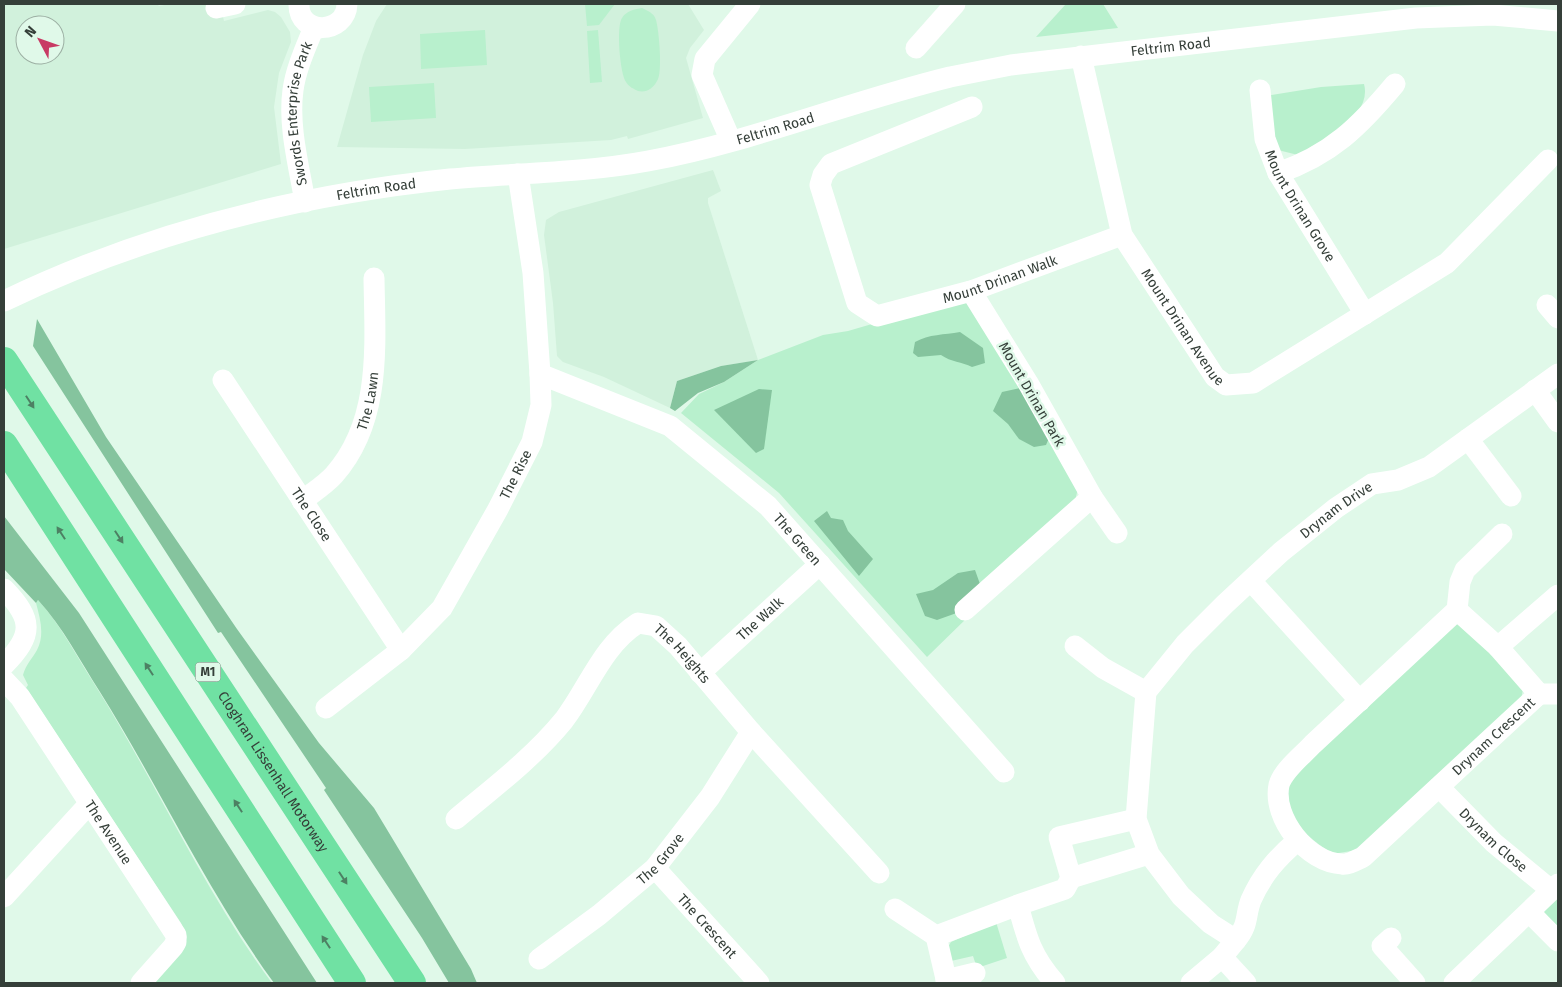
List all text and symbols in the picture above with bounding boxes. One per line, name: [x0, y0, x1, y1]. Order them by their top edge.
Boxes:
north arrow: [15, 15, 65, 65]
text: N: [21, 23, 40, 41]
street label: Feltrim Road: [1130, 34, 1212, 60]
street label: Swords Enterprise Park: [284, 38, 316, 187]
street label: Feltrim Road: [734, 109, 817, 149]
street label: Mount Drinan Grove: [1261, 148, 1339, 265]
street label: Feltrim Road: [335, 175, 417, 204]
street label: Mount Drinan Walk: [941, 251, 1060, 307]
street label: Mount Drinan Avenue: [1137, 266, 1227, 390]
street label: Mount Drinan Park: [995, 339, 1069, 450]
street label: The Lawn: [354, 371, 382, 433]
one-way arrow: [25, 395, 35, 408]
street label: The Rise: [496, 447, 536, 502]
street label: Drynam Drive: [1297, 478, 1376, 542]
street label: The Close: [287, 485, 335, 545]
street label: The Green: [769, 510, 825, 569]
one-way arrow: [56, 526, 66, 540]
one-way arrow: [115, 531, 124, 544]
street label: The Walk: [734, 593, 788, 644]
street label: The Heights: [650, 620, 714, 687]
road number: M1: [196, 662, 220, 682]
one-way arrow: [144, 663, 154, 676]
street label: Cloghran Lissenhall Motorway: [214, 688, 332, 856]
street label: Drynam Crescent: [1449, 693, 1539, 779]
street label: The Avenue: [81, 797, 135, 868]
one-way arrow: [233, 799, 242, 813]
street label: Drynam Close: [1455, 805, 1531, 876]
street label: The Grove: [634, 830, 688, 888]
one-way arrow: [338, 871, 348, 885]
street label: The Crescent: [673, 890, 741, 963]
one-way arrow: [321, 936, 331, 949]

